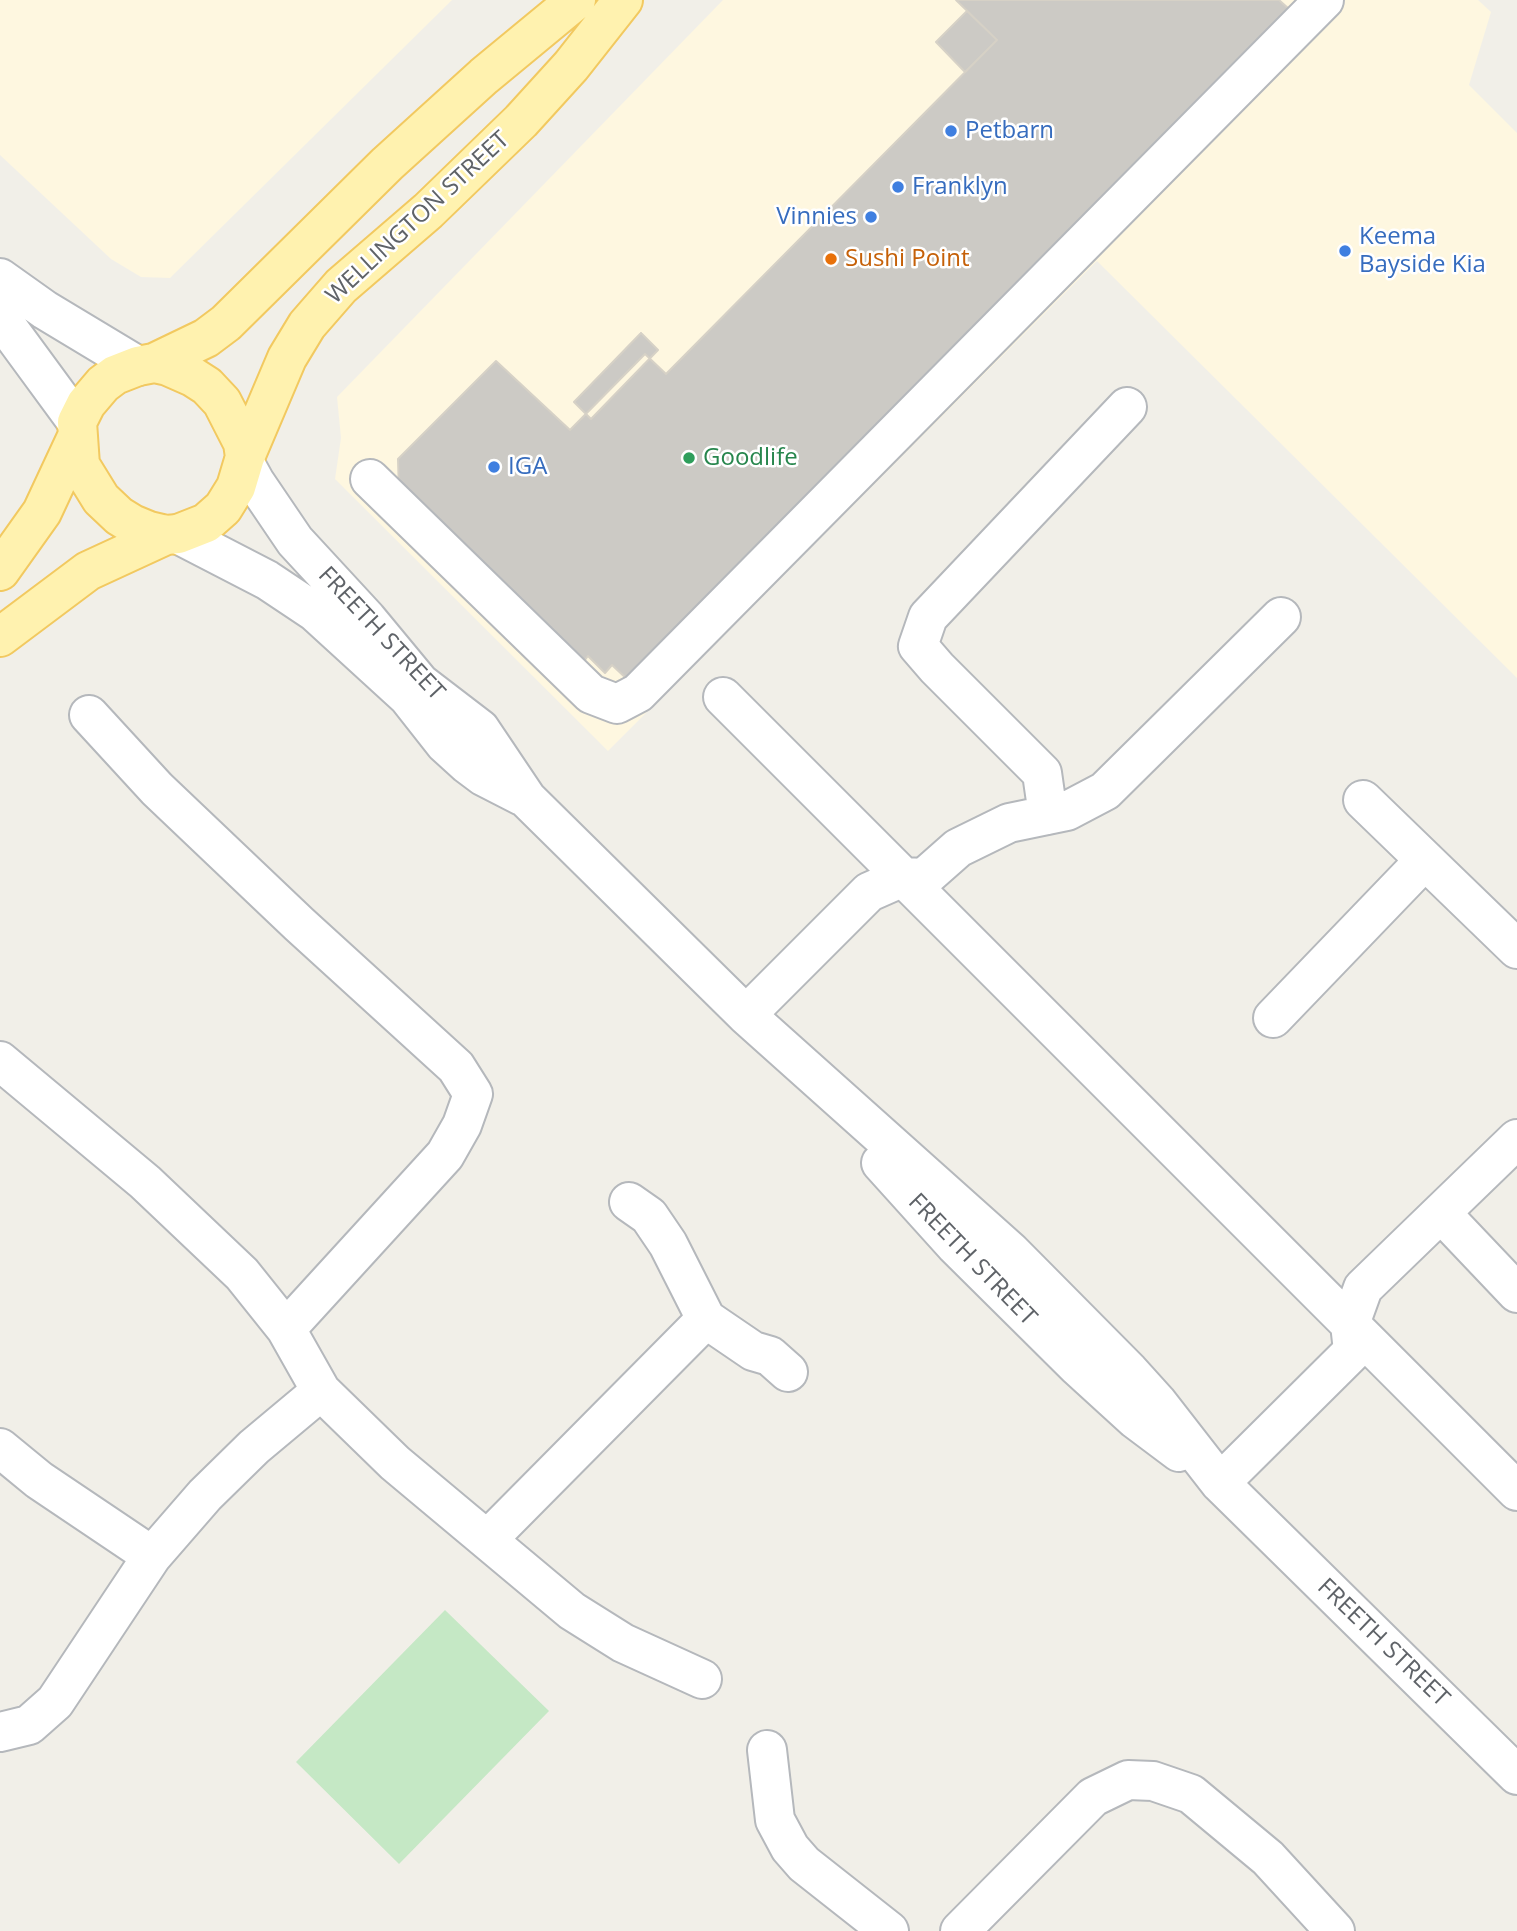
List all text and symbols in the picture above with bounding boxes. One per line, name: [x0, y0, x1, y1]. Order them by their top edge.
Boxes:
place label: Petbarn: [965, 117, 1054, 145]
marker: Petbarn: [943, 123, 959, 139]
street label: WELLINGTON STREET: [320, 126, 516, 310]
place label: Franklyn: [912, 173, 1008, 201]
marker: Franklyn: [890, 179, 906, 195]
place label: Vinnies: [776, 203, 857, 231]
marker: Vinnies: [863, 209, 879, 225]
place label: Keema Bayside Kia: [1359, 223, 1486, 279]
marker: Keema Bayside Kia: [1337, 243, 1353, 259]
place label: Sushi Point: [845, 245, 970, 273]
marker: Sushi Point: [823, 251, 839, 267]
place label: Goodlife: [703, 444, 798, 472]
marker: Goodlife: [681, 450, 697, 466]
place label: IGA: [508, 453, 547, 481]
marker: IGA: [486, 459, 502, 475]
street label: FREETH STREET: [312, 561, 450, 707]
street label: FREETH STREET: [902, 1188, 1042, 1332]
street label: FREETH STREET: [1311, 1573, 1455, 1713]

